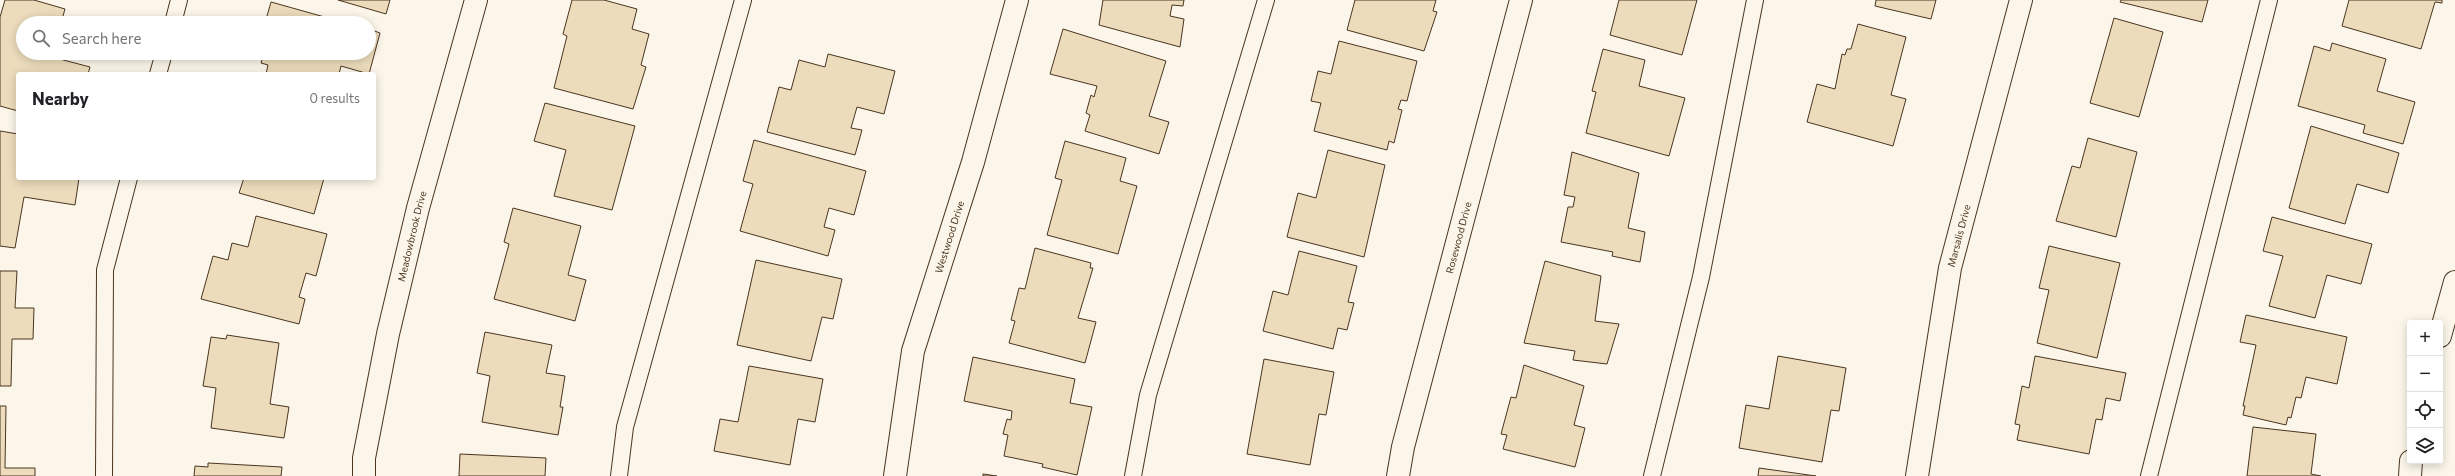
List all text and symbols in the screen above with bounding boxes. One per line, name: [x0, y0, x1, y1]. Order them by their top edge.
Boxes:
search box: [16, 16, 376, 60]
icon: search: [30, 27, 52, 49]
text: Search here: [62, 29, 141, 47]
text: Nearby: [32, 88, 89, 109]
text: 0 results: [309, 90, 360, 106]
street label: Meadowbrook Drive: [395, 189, 429, 283]
street label: Westwood Drive: [932, 199, 966, 275]
street label: Rosewood Drive: [1443, 200, 1473, 275]
street label: Marsalis Drive: [1945, 203, 1973, 268]
map controls: [2407, 320, 2443, 464]
button: +: [2407, 320, 2443, 356]
button: −: [2407, 356, 2443, 392]
button: locate: [2407, 392, 2443, 428]
button: layers: [2407, 428, 2443, 464]

